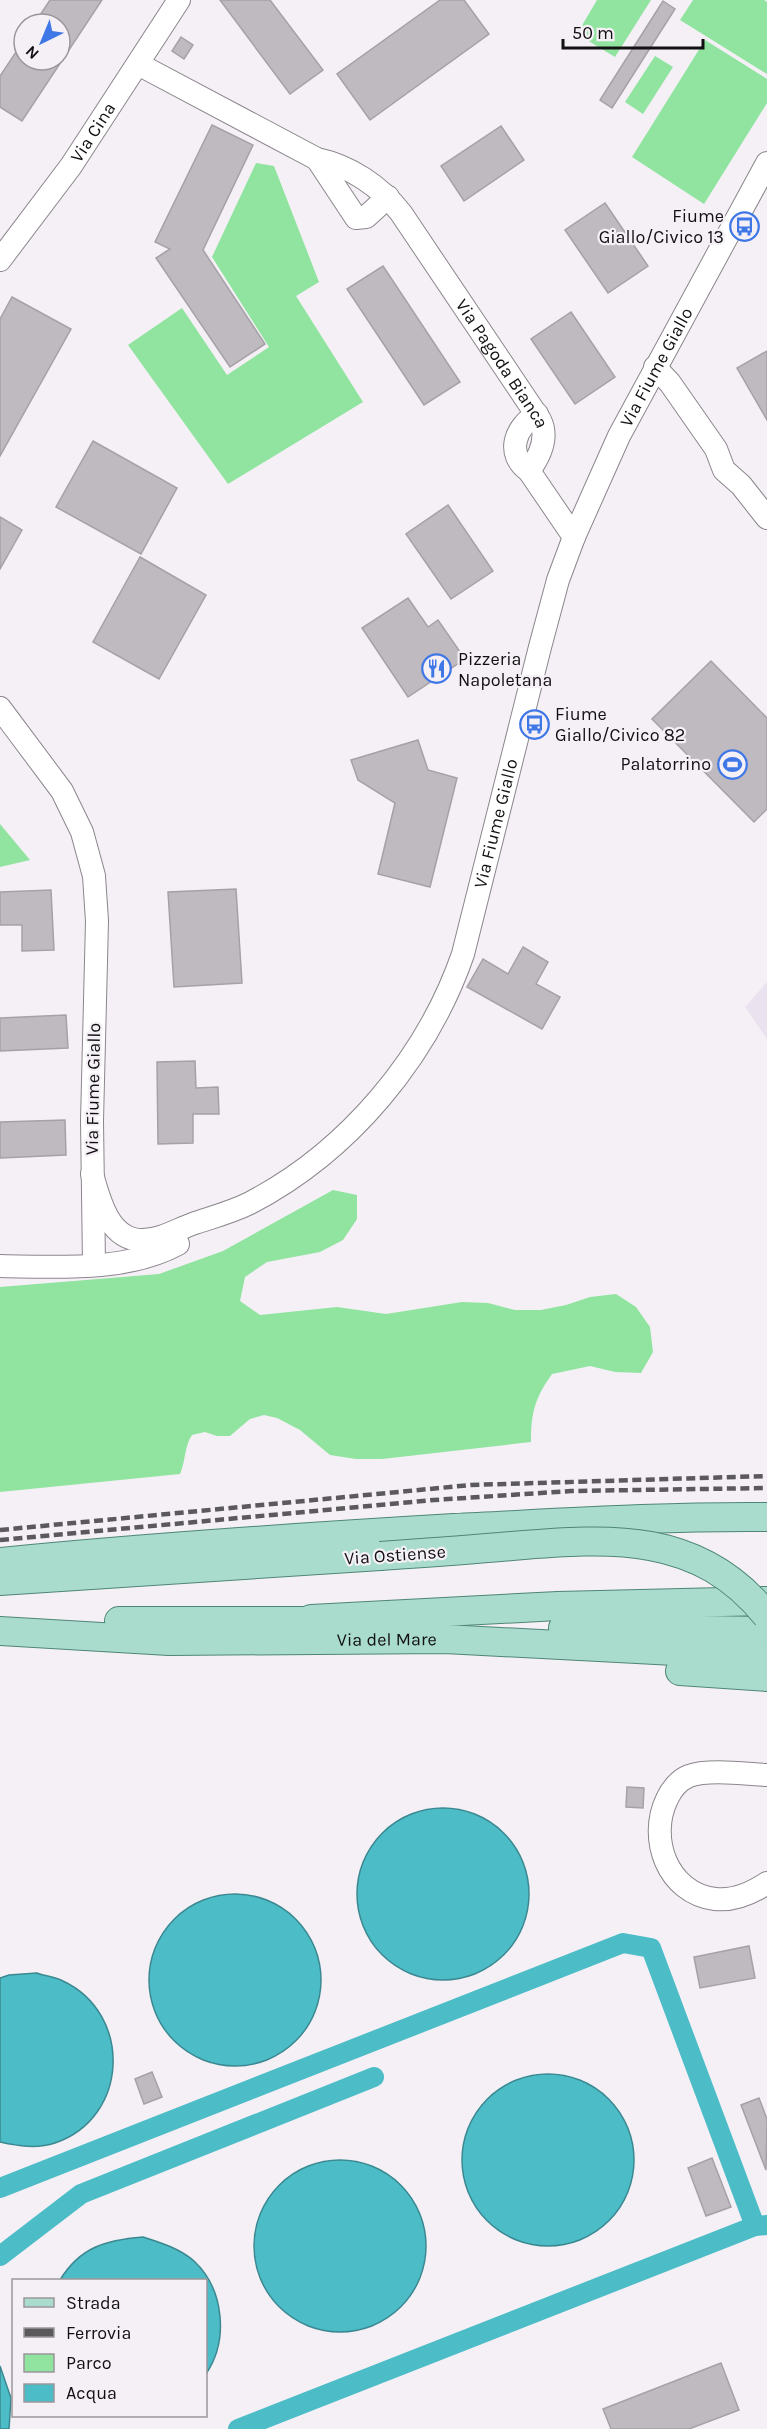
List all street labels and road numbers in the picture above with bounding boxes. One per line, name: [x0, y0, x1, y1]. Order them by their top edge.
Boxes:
street label: Via Cina: [65, 98, 120, 166]
street label: Via Pagoda Bianca: [451, 295, 553, 431]
street label: Via Fiume Giallo: [615, 304, 698, 431]
street label: Via Fiume Giallo: [469, 756, 523, 890]
street label: Via Fiume Giallo: [81, 1023, 105, 1155]
street label: Via Ostiense: [344, 1540, 446, 1570]
street label: Via del Mare: [337, 1628, 437, 1651]

